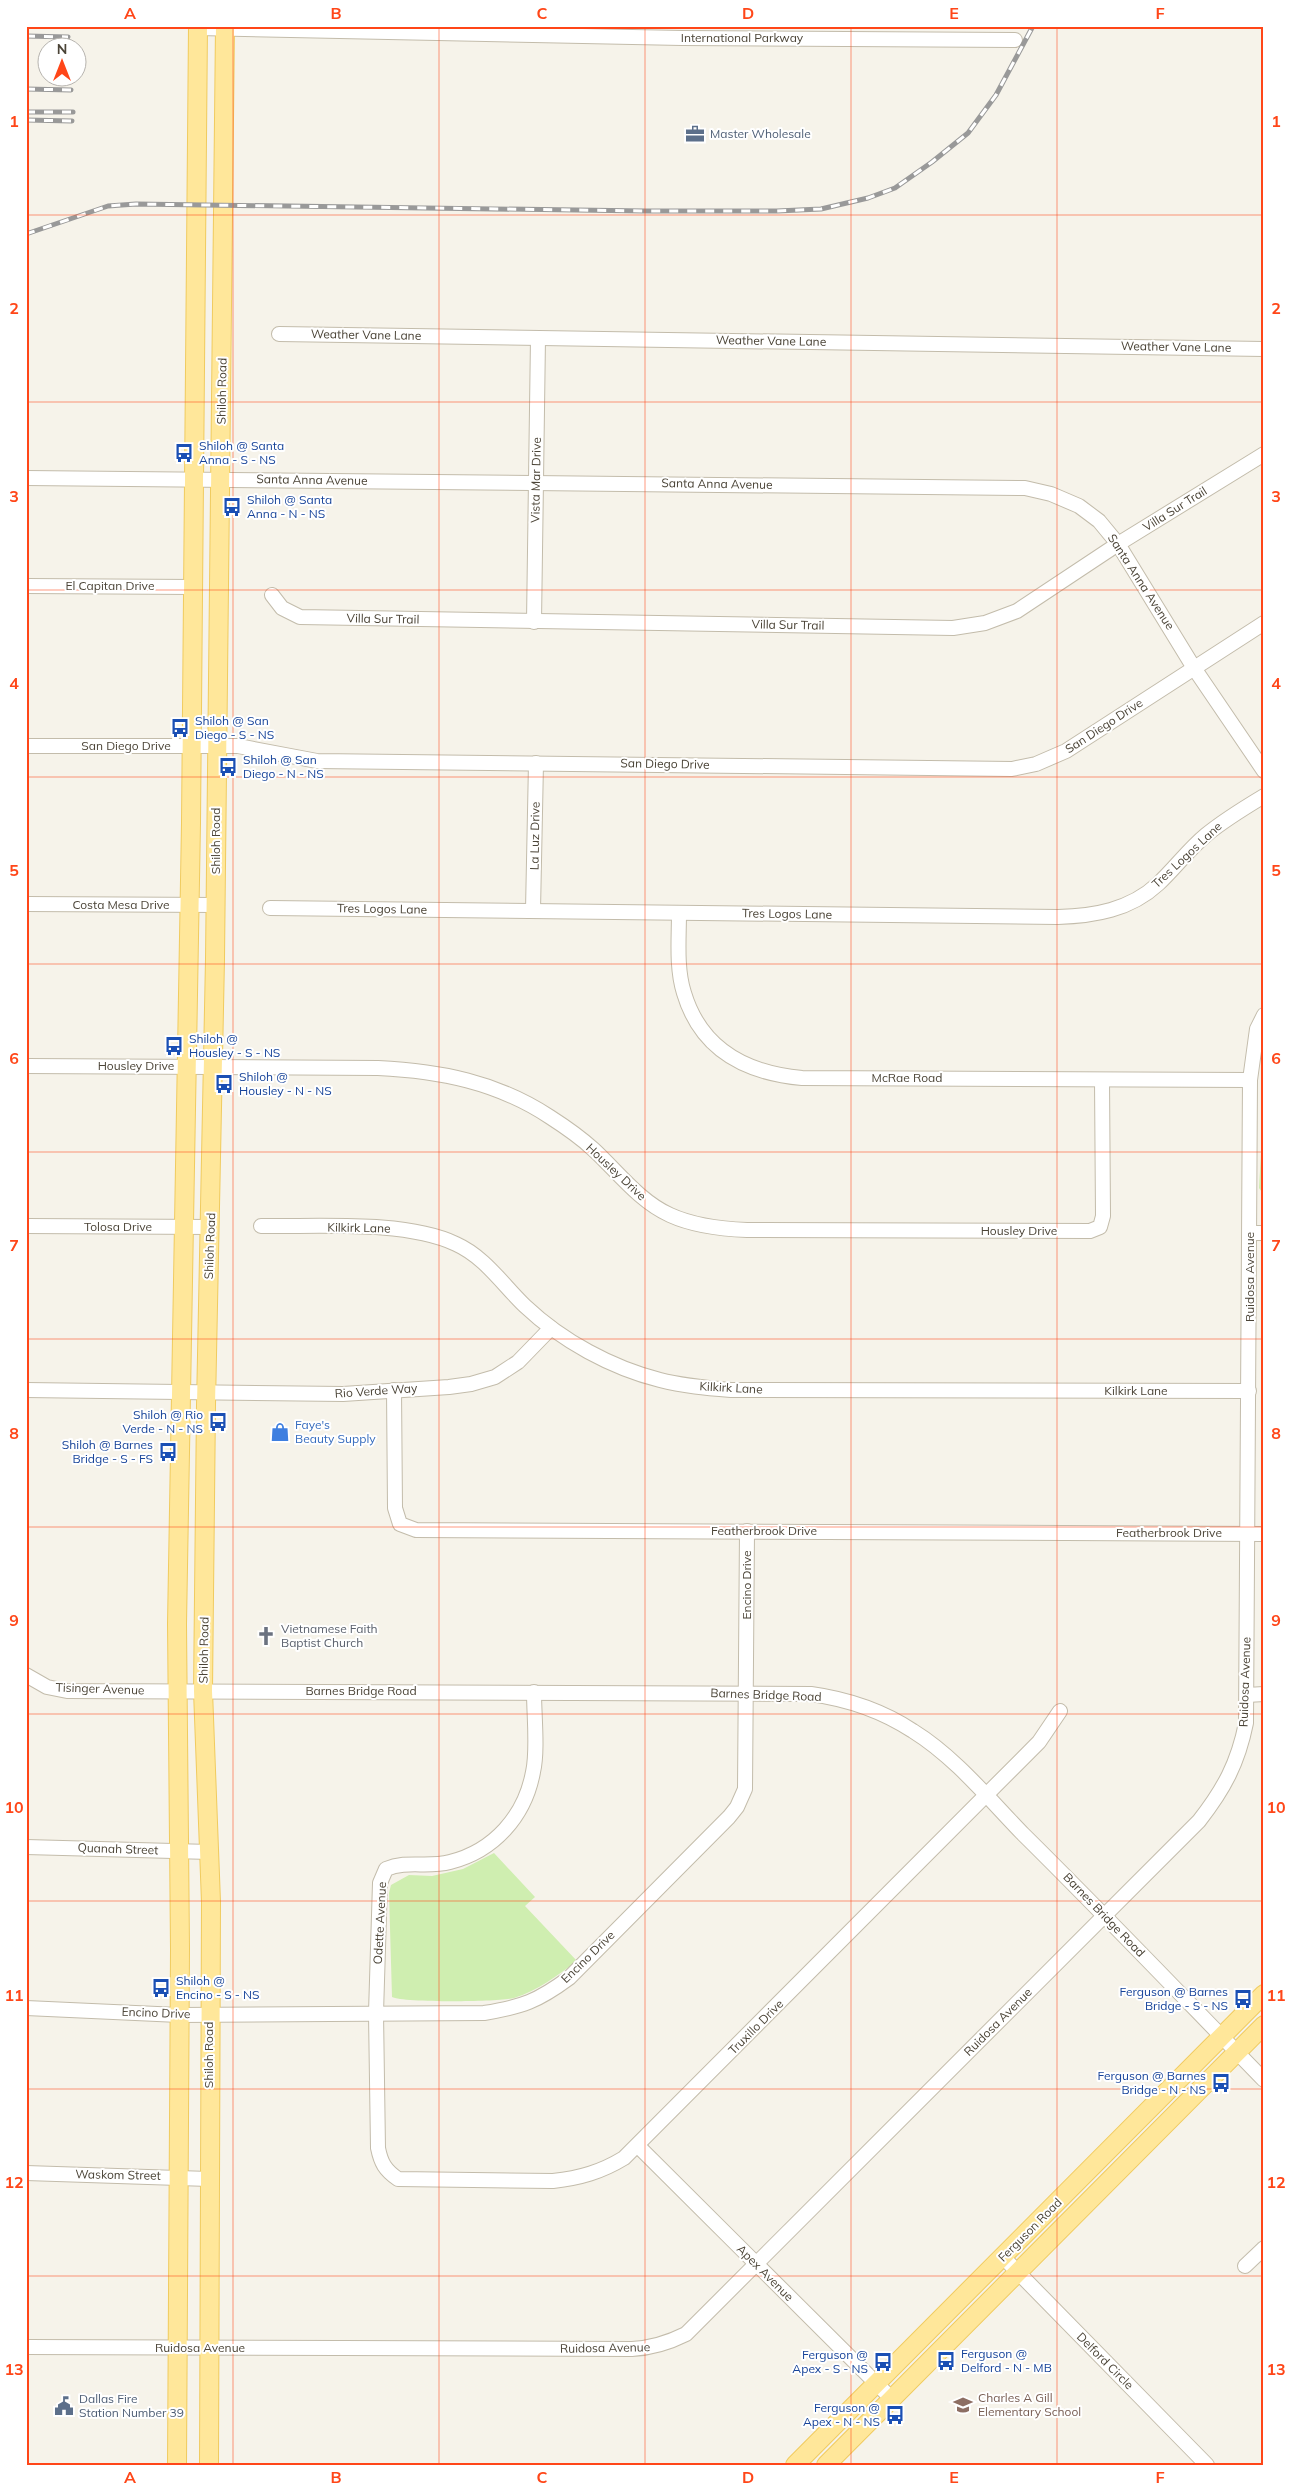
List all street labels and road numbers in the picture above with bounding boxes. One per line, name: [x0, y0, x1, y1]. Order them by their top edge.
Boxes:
street label: International Parkway: [681, 30, 804, 45]
street label: Weather Vane Lane: [311, 326, 421, 343]
street label: Weather Vane Lane: [716, 332, 826, 349]
street label: Weather Vane Lane: [1121, 338, 1231, 355]
street label: Shiloh Road: [213, 358, 230, 424]
street label: Vista Mar Drive: [527, 437, 544, 523]
street label: Santa Anna Avenue: [256, 471, 368, 488]
street label: Santa Anna Avenue: [661, 475, 773, 492]
street label: Villa Sur Trail: [1140, 483, 1210, 534]
street label: Santa Anna Avenue: [1105, 531, 1178, 632]
street label: El Capitan Drive: [66, 578, 154, 593]
street label: Villa Sur Trail: [347, 610, 419, 627]
street label: Villa Sur Trail: [752, 616, 824, 633]
street label: San Diego Drive: [1062, 695, 1145, 756]
street label: San Diego Drive: [81, 738, 171, 753]
street label: San Diego Drive: [620, 755, 710, 772]
street label: La Luz Drive: [526, 802, 543, 870]
street label: Shiloh Road: [208, 808, 223, 874]
street label: Tres Logos Lane: [1149, 818, 1225, 891]
street label: Costa Mesa Drive: [72, 897, 170, 912]
street label: Tres Logos Lane: [337, 900, 427, 917]
street label: Tres Logos Lane: [742, 905, 832, 922]
street label: Housley Drive: [98, 1058, 174, 1073]
street label: McRae Road: [872, 1070, 942, 1085]
street label: Housley Drive: [583, 1140, 650, 1203]
street label: Shiloh Road: [201, 1212, 218, 1280]
street label: Tolosa Drive: [84, 1219, 152, 1234]
street label: Kilkirk Lane: [327, 1219, 391, 1236]
street label: Housley Drive: [981, 1223, 1057, 1238]
street label: Ruidosa Avenue: [1242, 1232, 1257, 1322]
street label: Kilkirk Lane: [699, 1378, 763, 1397]
street label: Rio Verde Way: [334, 1380, 418, 1401]
street label: Kilkirk Lane: [1104, 1383, 1168, 1398]
street label: Featherbrook Drive: [711, 1523, 817, 1538]
street label: Featherbrook Drive: [1116, 1525, 1222, 1540]
street label: Encino Drive: [739, 1551, 754, 1619]
street label: Shiloh Road: [195, 1617, 212, 1683]
street label: Ruidosa Avenue: [1235, 1637, 1254, 1727]
street label: Tisinger Avenue: [55, 1679, 145, 1698]
street label: Barnes Bridge Road: [305, 1683, 417, 1698]
street label: Barnes Bridge Road: [710, 1685, 822, 1704]
street label: Quanah Street: [77, 1840, 159, 1857]
street label: Barnes Bridge Road: [1060, 1869, 1148, 1960]
street label: Odette Avenue: [370, 1881, 389, 1965]
street label: Encino Drive: [558, 1927, 618, 1986]
street label: Ruidosa Avenue: [960, 1984, 1035, 2059]
street label: Truxillo Drive: [725, 1996, 786, 2057]
street label: Encino Drive: [121, 2004, 191, 2021]
street label: Shiloh Road: [201, 2022, 216, 2088]
street label: Waskom Street: [75, 2166, 161, 2183]
street label: Ferguson Road: [995, 2195, 1065, 2265]
street label: Apex Avenue: [734, 2241, 797, 2304]
street label: Delford Circle: [1074, 2329, 1137, 2392]
street label: Ruidosa Avenue: [560, 2339, 650, 2356]
street label: Ruidosa Avenue: [155, 2340, 245, 2355]

